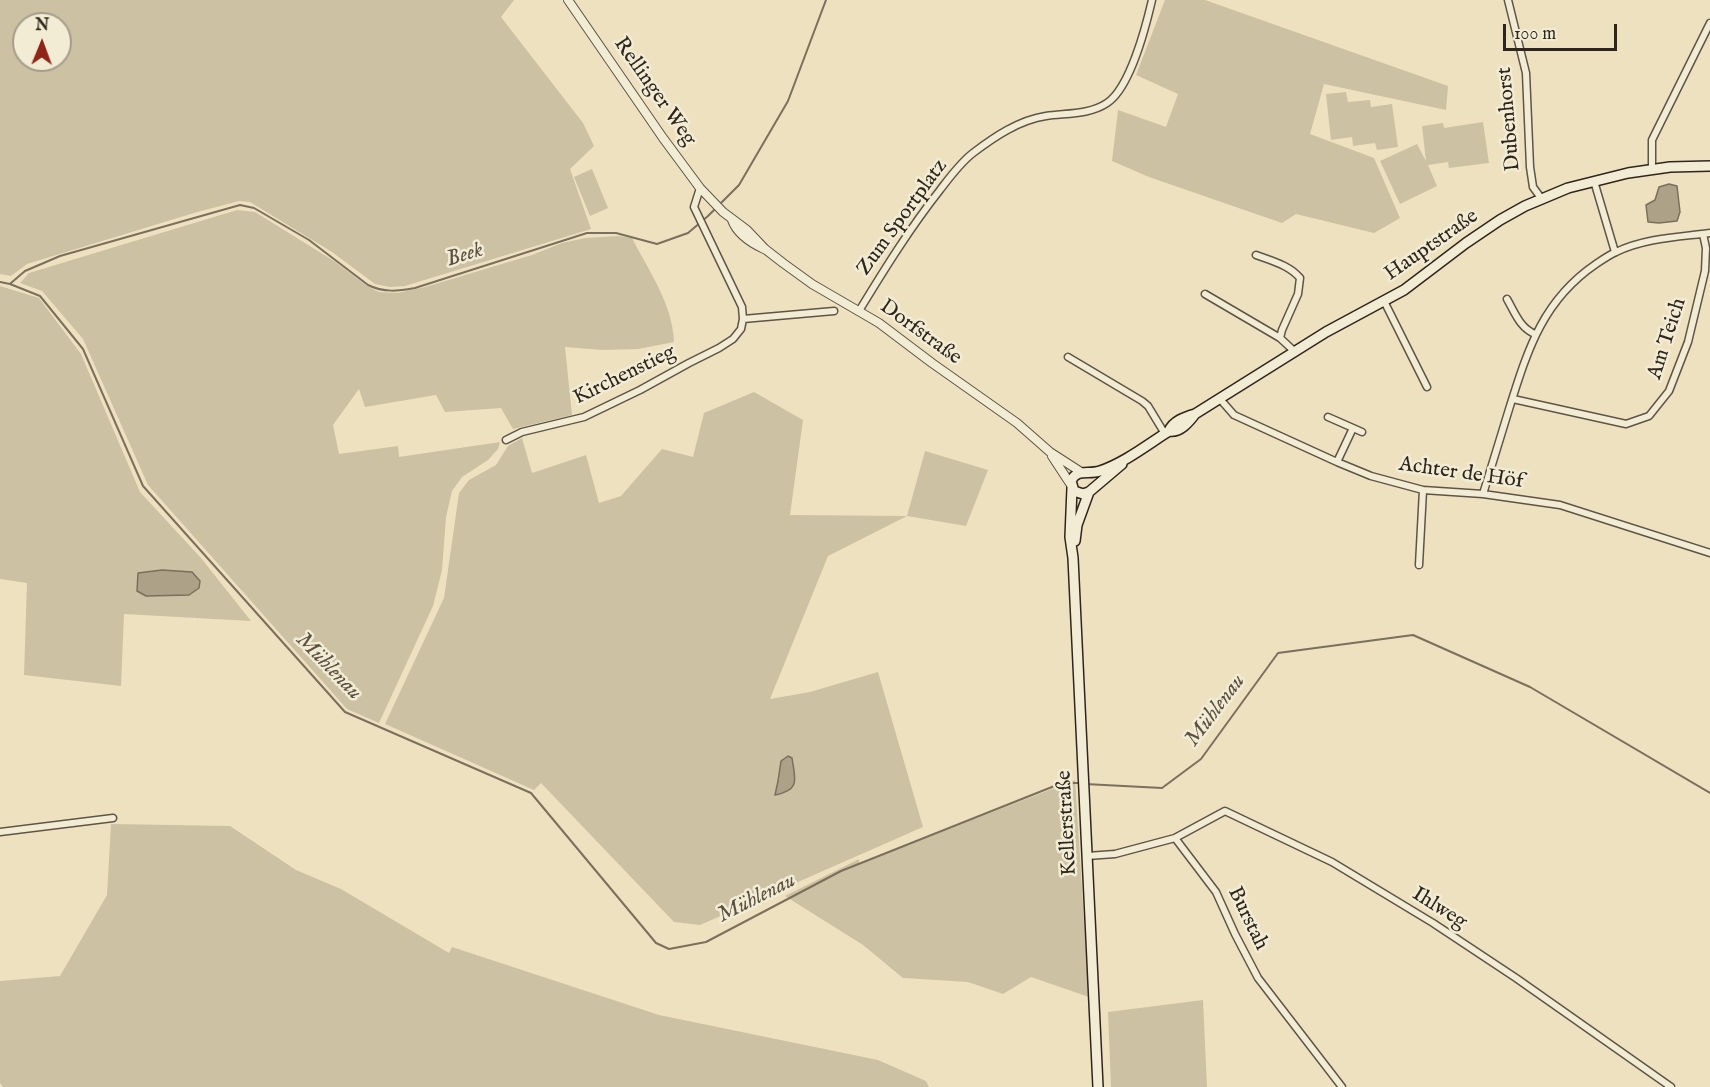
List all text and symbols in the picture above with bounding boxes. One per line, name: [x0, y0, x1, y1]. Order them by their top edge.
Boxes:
north arrow: [12, 12, 72, 72]
scale bar: [1506, 12, 1620, 50]
text: N: [35, 16, 49, 36]
text: 100 m: [1514, 23, 1556, 46]
street label: Rellinger Weg: [607, 33, 701, 151]
street label: Dubenhorst: [1493, 66, 1527, 172]
street label: Zum Sportplatz: [852, 155, 954, 281]
street label: Hauptstraße: [1380, 205, 1484, 287]
water label: Beek: [443, 238, 487, 274]
street label: Dorfstraße: [874, 295, 966, 371]
street label: Am Teich: [1643, 295, 1693, 383]
street label: Kirchenstieg: [570, 340, 680, 412]
street label: Achter de Höf: [1397, 453, 1525, 495]
water label: Mühlenau: [289, 628, 367, 706]
water label: Mühlenau: [1180, 669, 1252, 753]
street label: Kellerstraße: [1053, 770, 1083, 876]
water label: Mühlenau: [714, 868, 800, 930]
street label: Ihlweg: [1407, 882, 1471, 936]
street label: Burstah: [1221, 883, 1273, 955]

